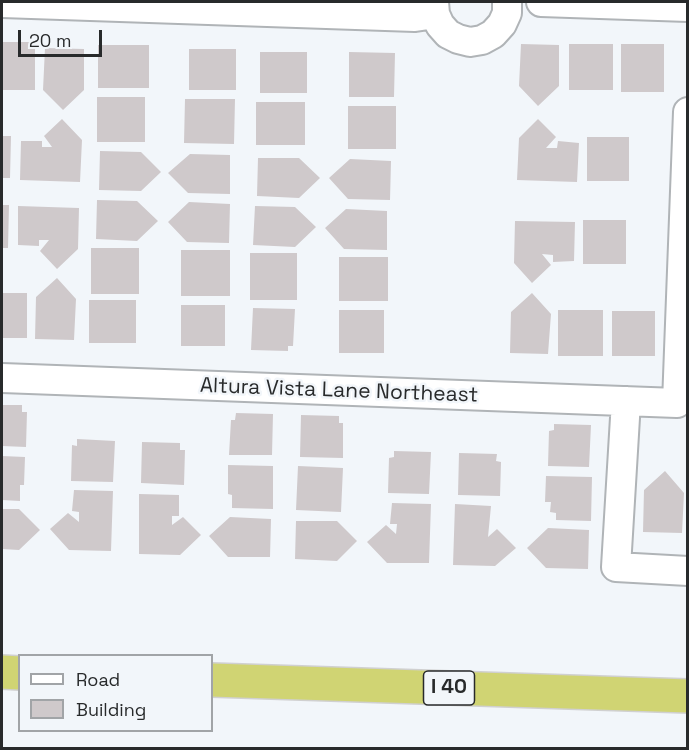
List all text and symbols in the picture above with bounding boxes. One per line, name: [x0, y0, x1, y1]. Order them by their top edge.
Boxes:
scale bar: [21, 18, 105, 56]
text: 20 m: [29, 29, 72, 52]
street label: Altura Vista Lane Northeast: [199, 374, 479, 408]
legend: [18, 654, 213, 732]
text: Road: [76, 668, 120, 691]
road number: I 40: [424, 671, 474, 705]
text: Building: [76, 698, 146, 721]

